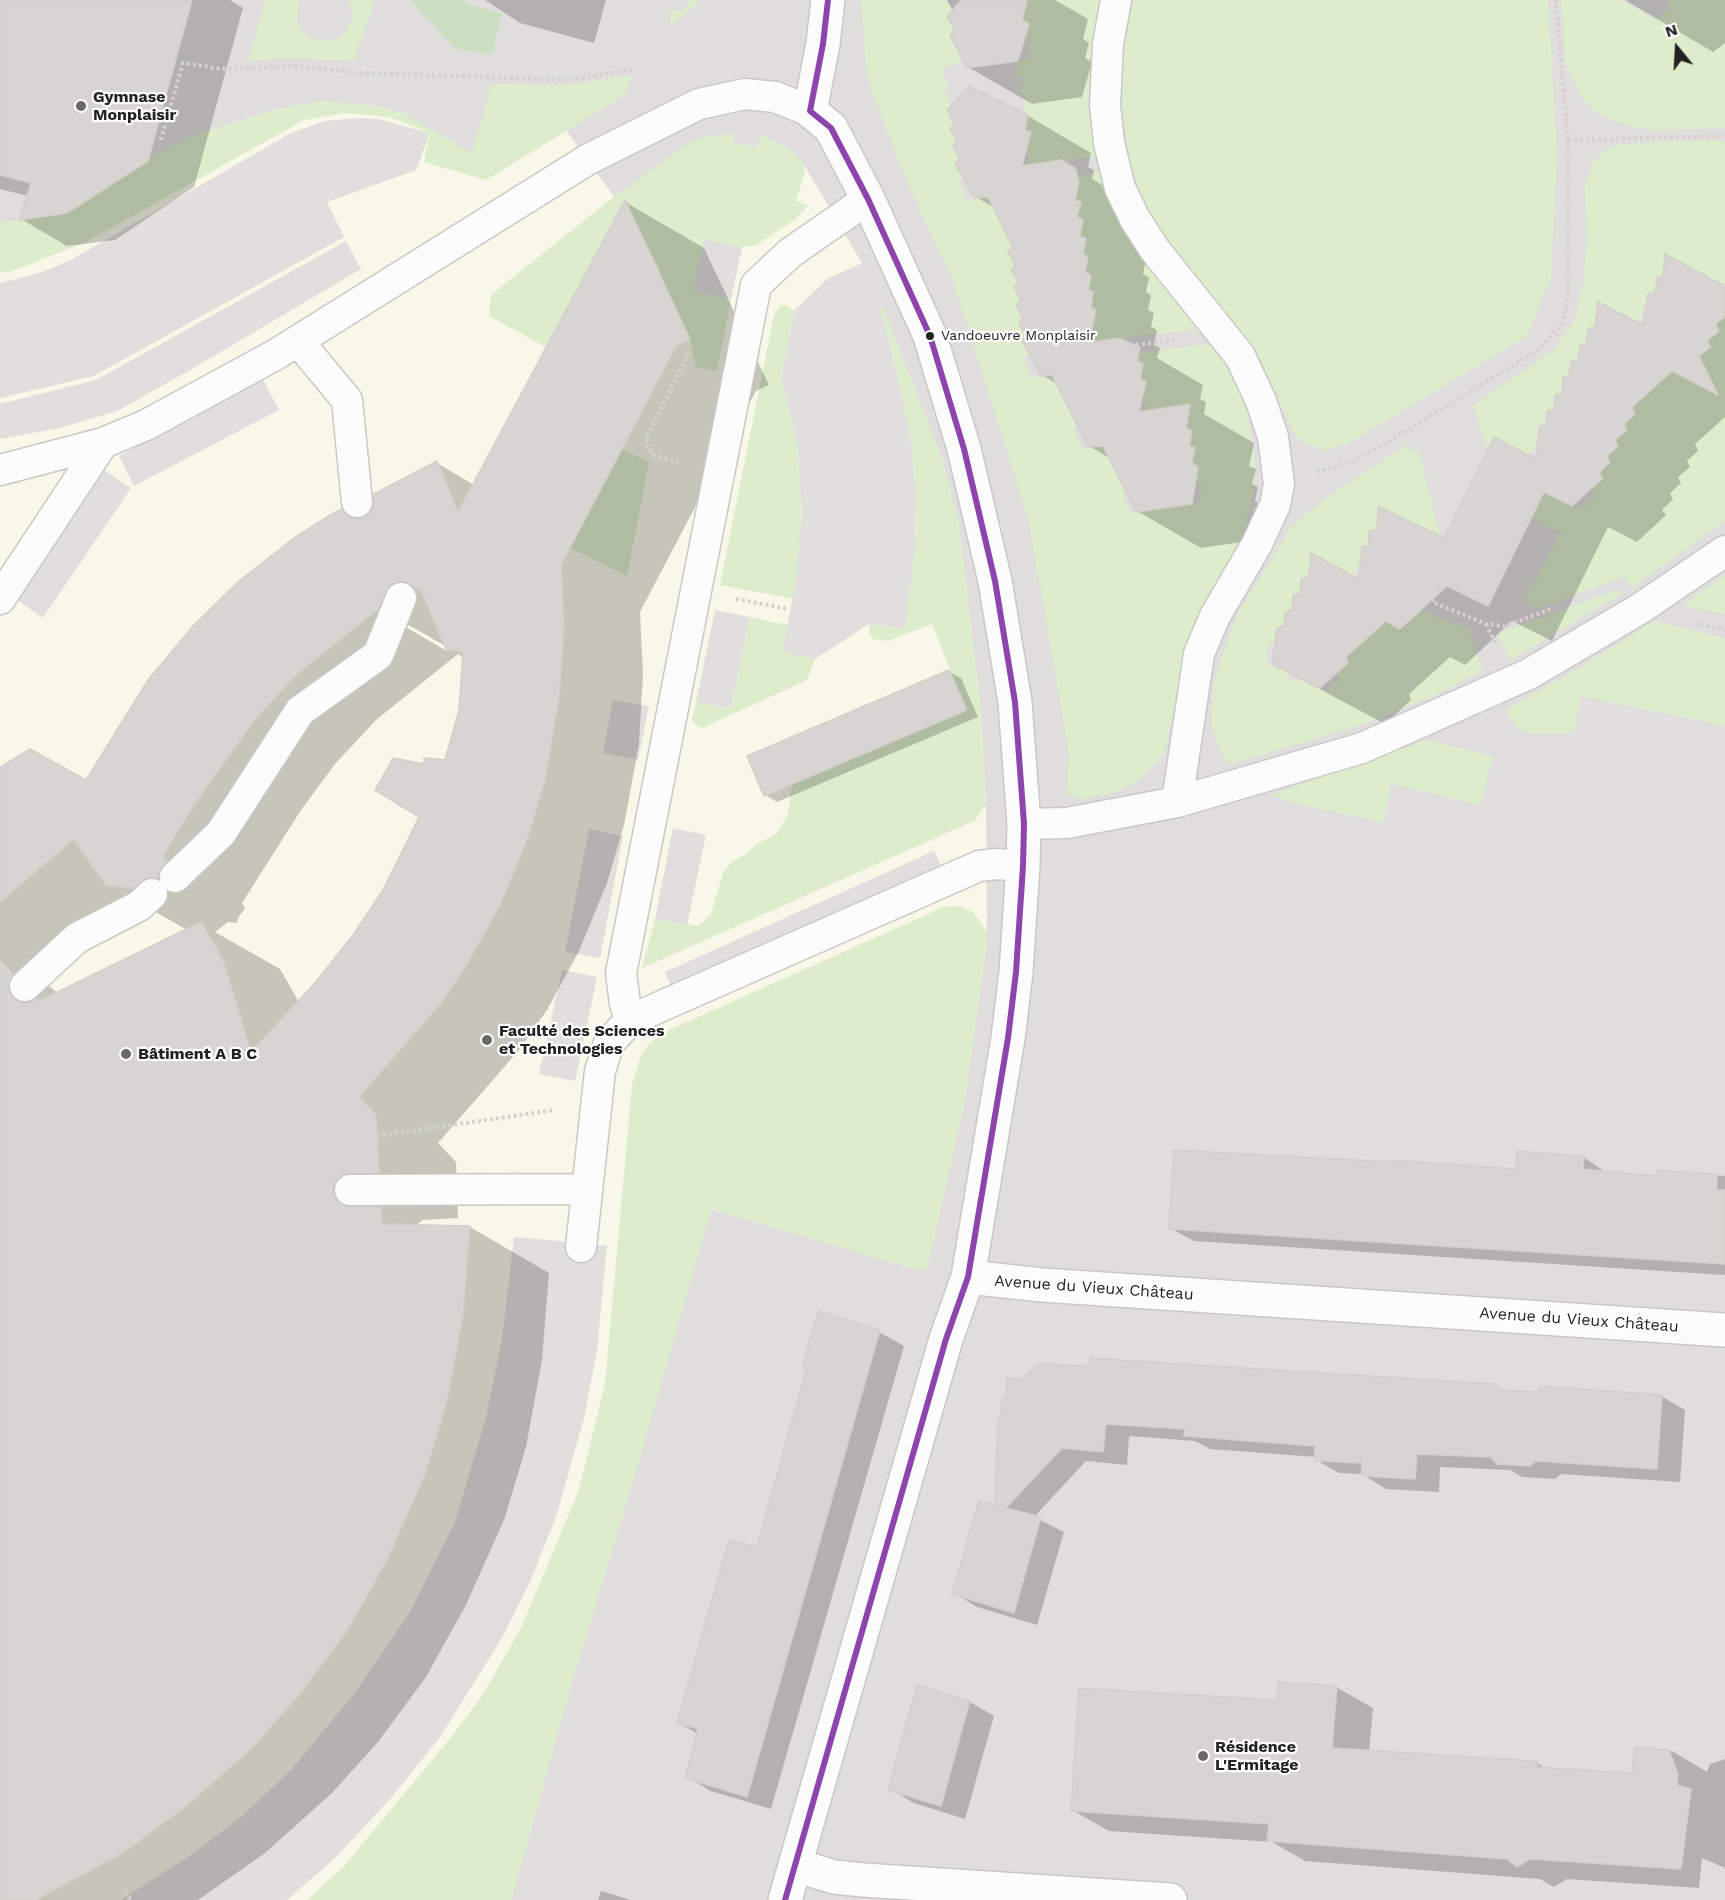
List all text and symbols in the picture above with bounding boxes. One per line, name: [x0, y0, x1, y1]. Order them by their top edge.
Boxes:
north arrow: [1647, 18, 1707, 78]
text: N: [1663, 20, 1680, 41]
place label: Gymnase Monplaisir: [93, 87, 176, 125]
marker: Gymnase Monplaisir: [74, 99, 88, 113]
place label: Vandoeuvre Monplaisir: [941, 328, 1096, 344]
marker: Vandoeuvre Monplaisir: [924, 330, 936, 342]
place label: Faculté des Sciences et Technologies: [499, 1021, 665, 1059]
marker: Faculté des Sciences et Technologies: [480, 1033, 494, 1047]
place label: Bâtiment A B C: [138, 1044, 257, 1064]
marker: Bâtiment A B C: [119, 1047, 133, 1061]
street label: Avenue du Vieux Château: [994, 1271, 1194, 1305]
street label: Avenue du Vieux Château: [1479, 1303, 1679, 1337]
place label: Résidence L'Ermitage: [1215, 1737, 1298, 1775]
marker: Résidence L'Ermitage: [1196, 1749, 1210, 1763]

